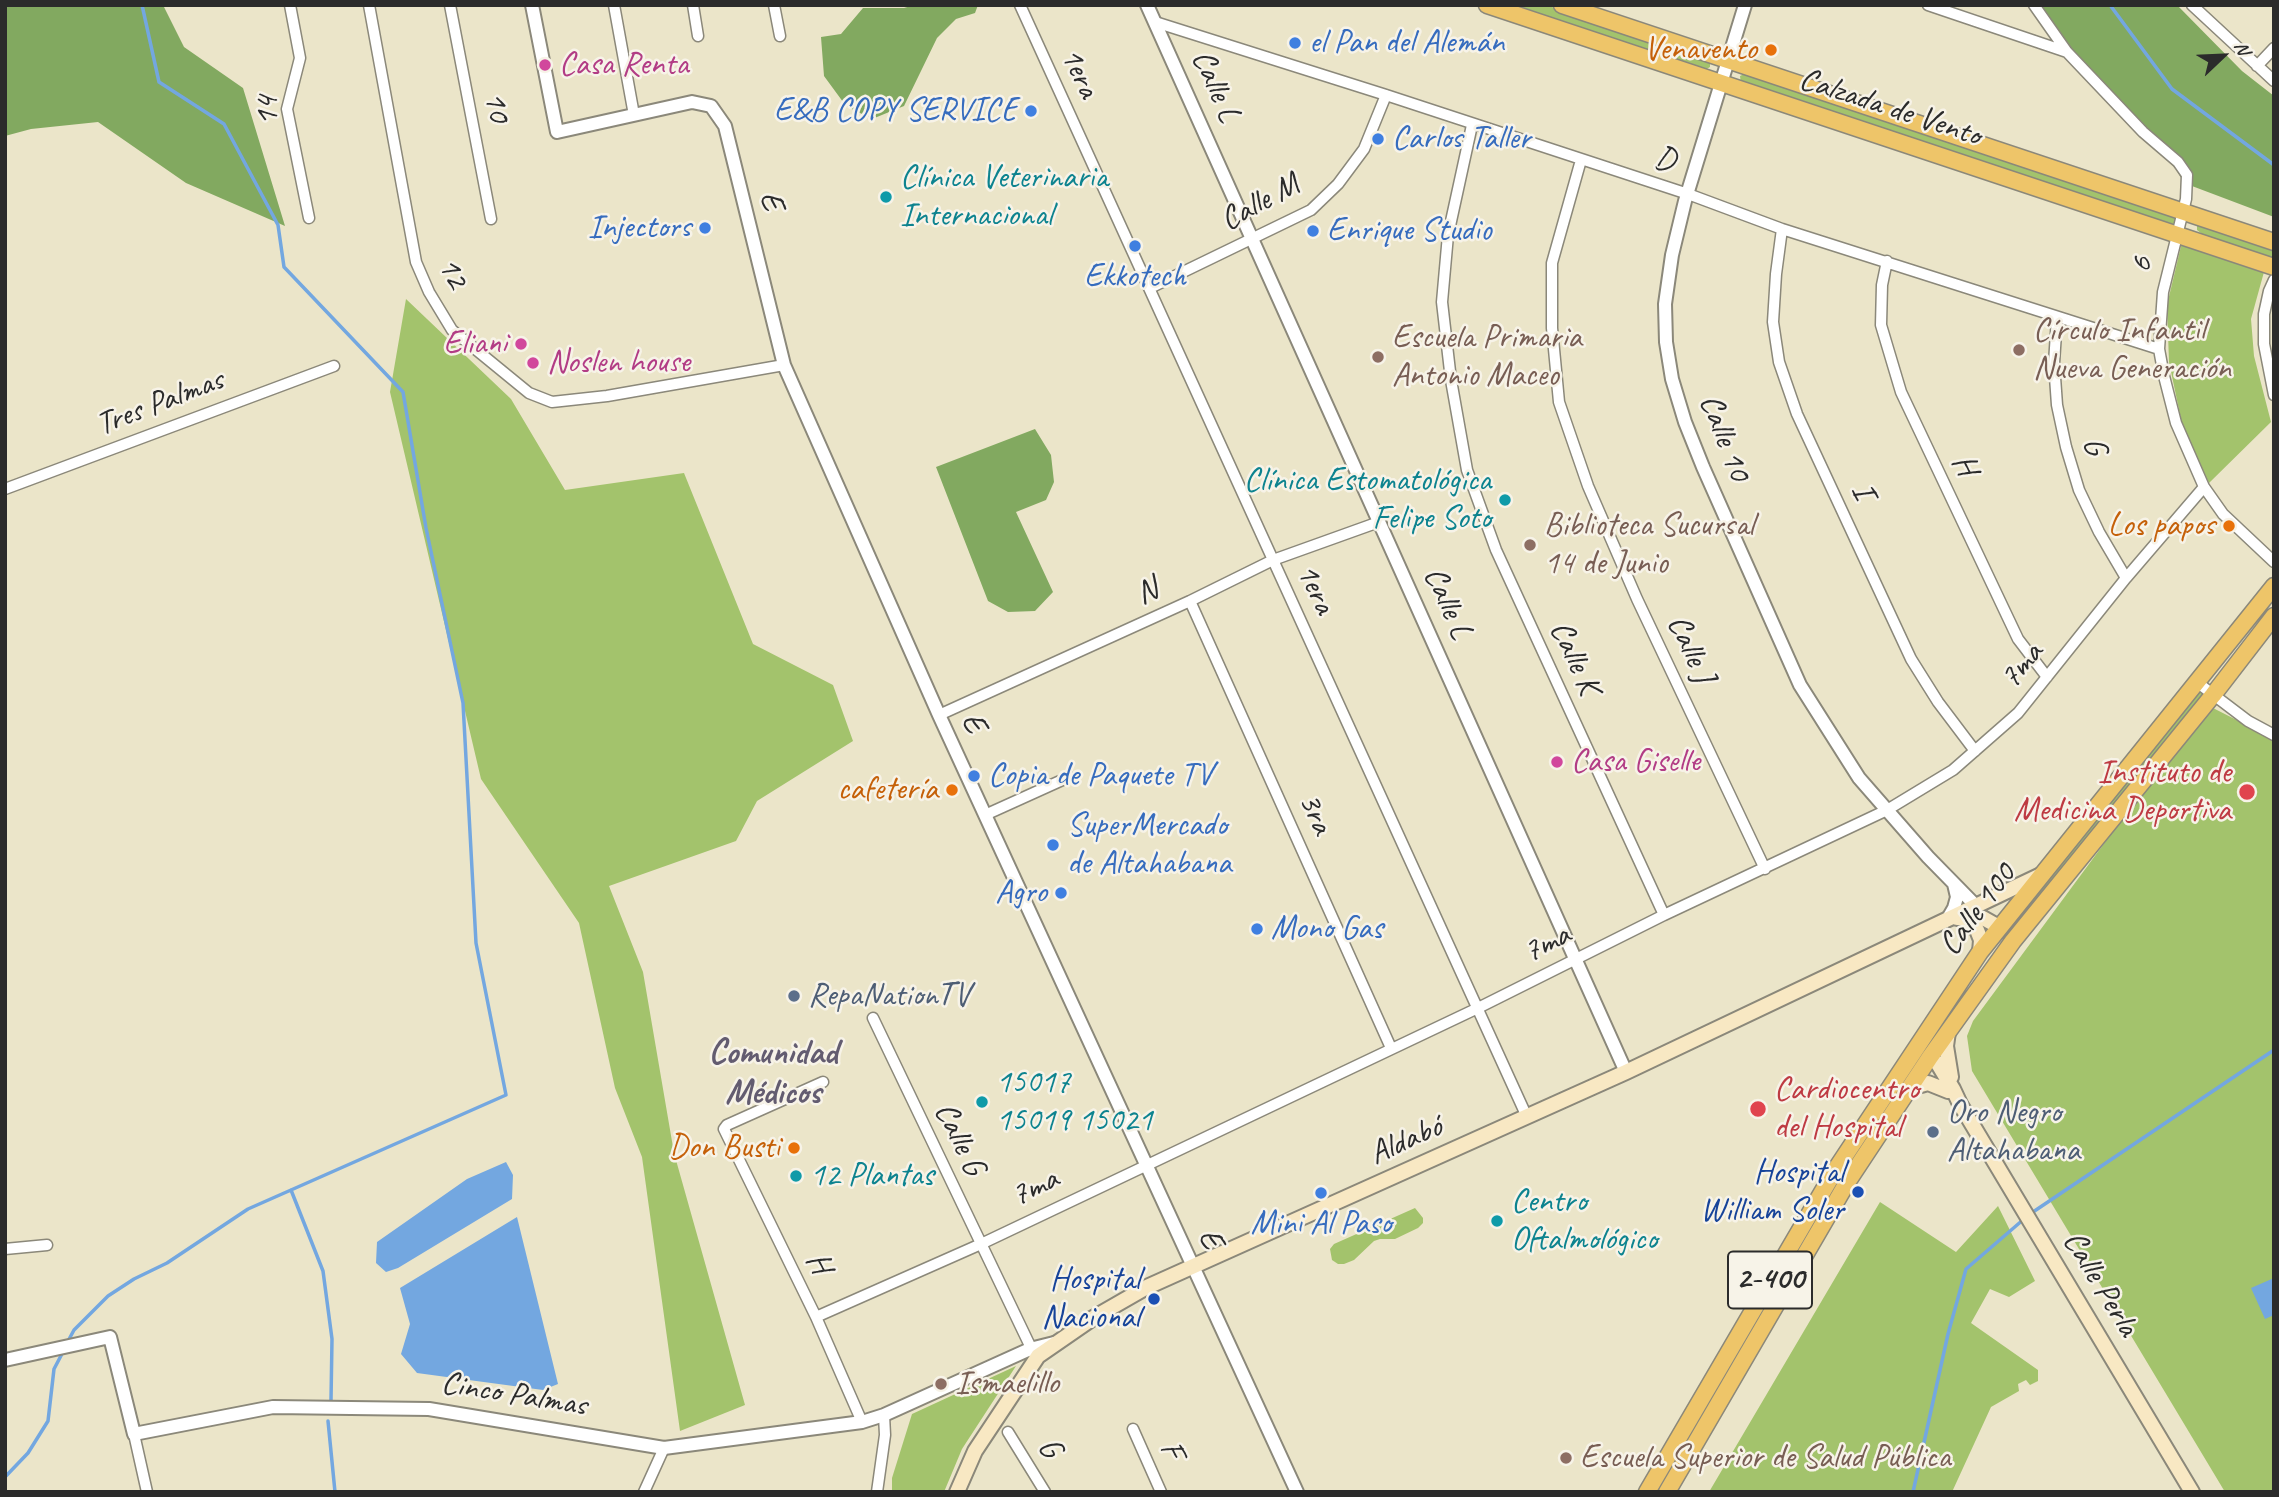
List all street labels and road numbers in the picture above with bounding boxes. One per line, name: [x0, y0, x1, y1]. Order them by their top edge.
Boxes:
street label: 1era: [1050, 42, 1108, 104]
street label: Calle L: [1182, 44, 1248, 128]
street label: Calzada de Vento: [1794, 60, 1986, 156]
street label: 10: [474, 89, 518, 125]
street label: 14: [248, 96, 288, 126]
street label: D: [1650, 138, 1680, 182]
street label: Calle M: [1214, 165, 1306, 241]
street label: E: [750, 188, 792, 214]
street label: 12: [428, 251, 476, 295]
street label: 6: [2121, 254, 2163, 276]
street label: Tres Palmas: [91, 361, 229, 445]
street label: Calle 10: [1689, 389, 1759, 487]
street label: G: [2073, 433, 2115, 459]
street label: H: [1942, 448, 1986, 482]
street label: I: [1841, 477, 1883, 505]
street label: 1era: [1286, 558, 1344, 620]
street label: Calle L: [1414, 561, 1480, 645]
street label: N: [1130, 570, 1164, 614]
street label: Calle J: [1657, 609, 1723, 689]
street label: Calle K: [1540, 615, 1608, 701]
street label: 7ma: [1992, 635, 2052, 697]
street label: E: [951, 707, 995, 739]
street label: 3ra: [1289, 787, 1341, 841]
street label: Calle 100: [1931, 856, 2025, 964]
street label: 7ma: [1517, 916, 1577, 972]
street label: Calle G: [925, 1096, 993, 1182]
street label: Aldabó: [1363, 1108, 1449, 1174]
street label: 7ma: [1005, 1160, 1065, 1216]
street label: E: [1188, 1223, 1232, 1255]
street label: Calle Perla: [2053, 1224, 2147, 1344]
street label: H: [796, 1246, 840, 1280]
road number: 2-400: [1728, 1252, 1812, 1308]
street label: Cinco Palmas: [439, 1364, 589, 1426]
street label: G: [1028, 1431, 1070, 1465]
street label: F: [1150, 1435, 1192, 1465]

